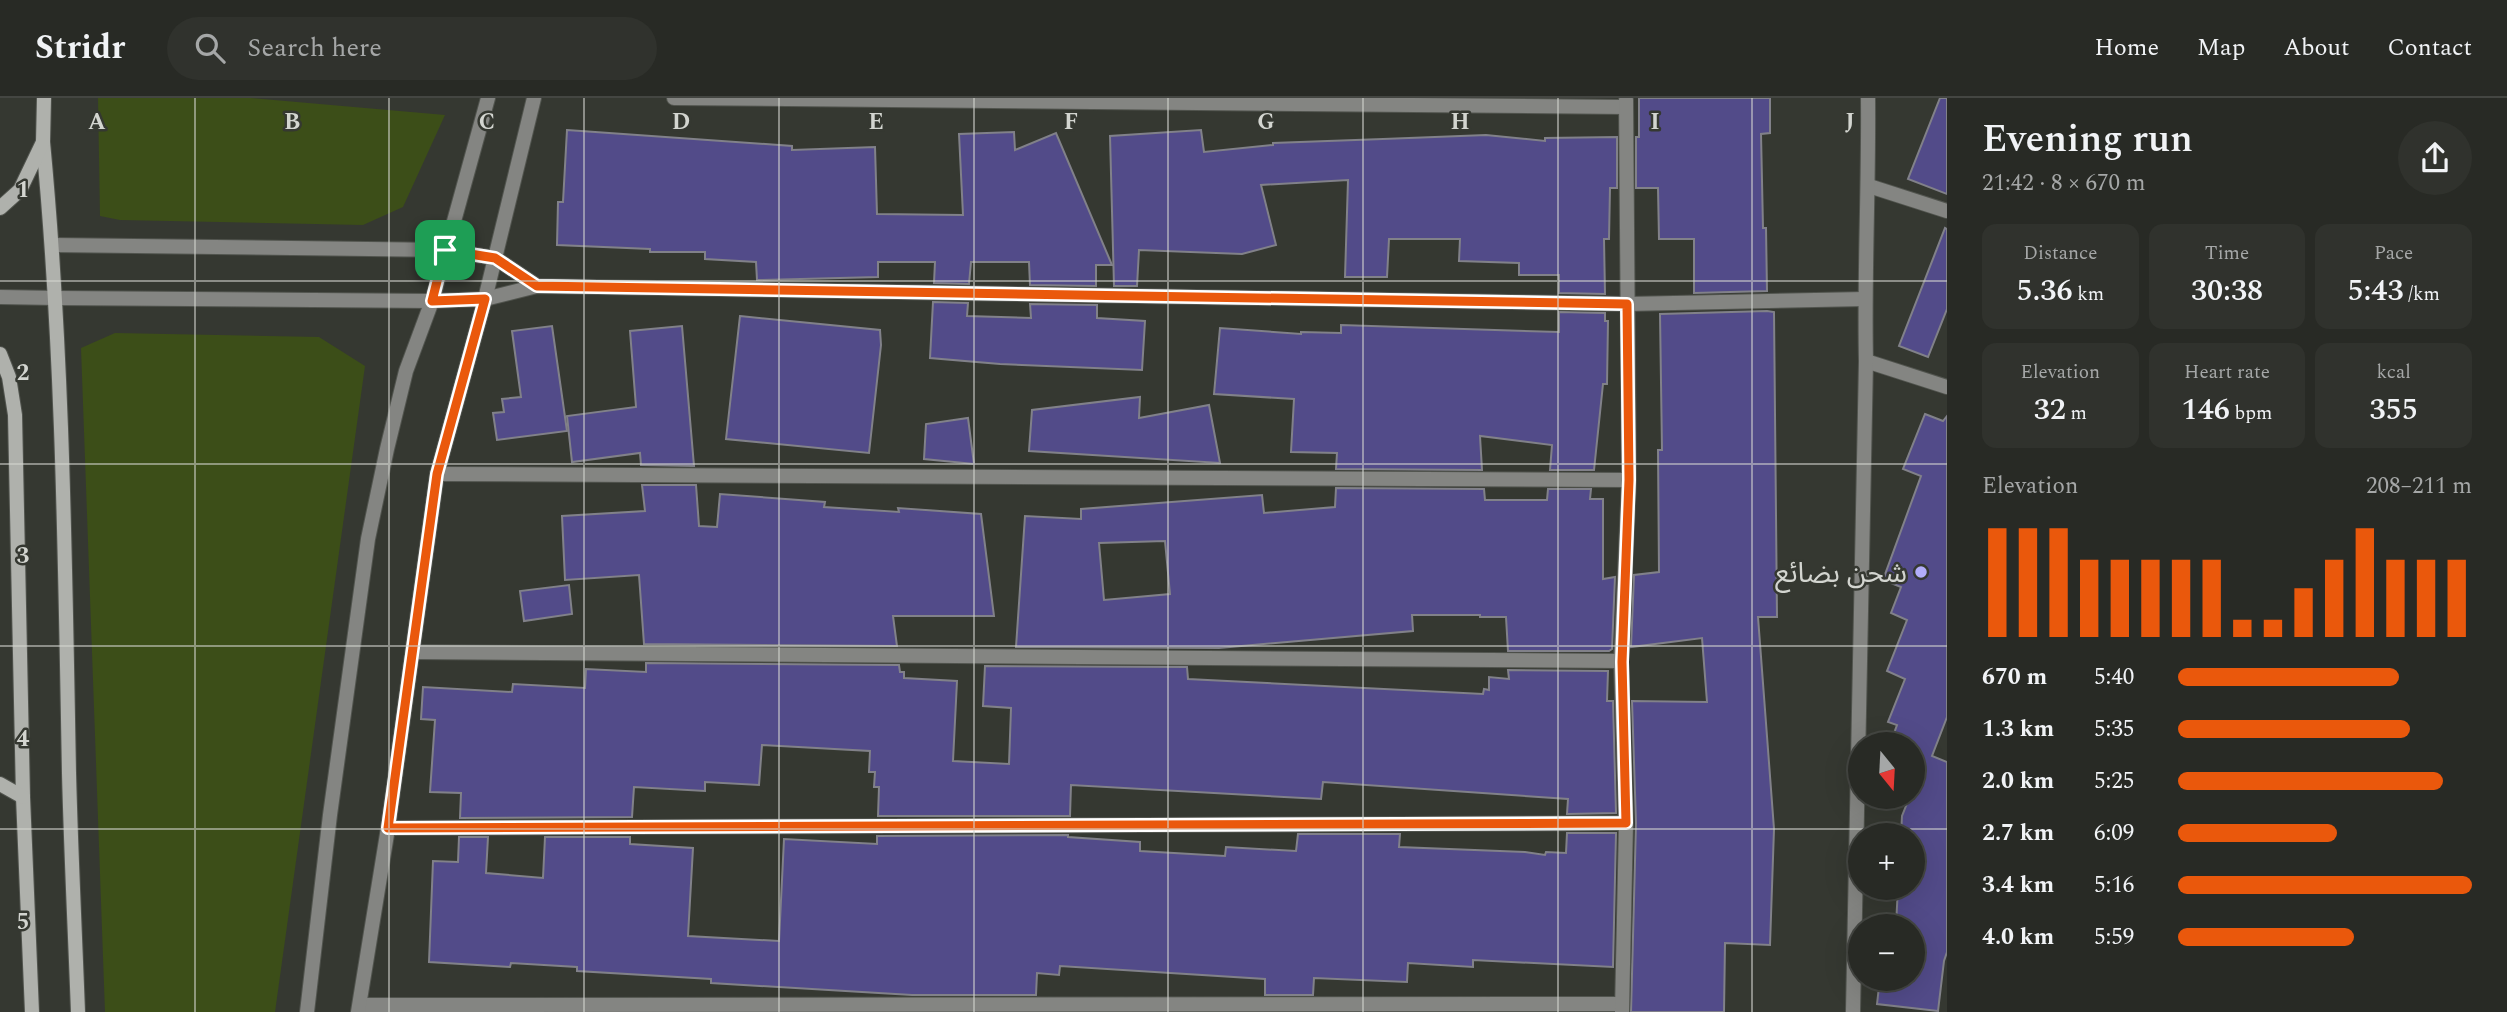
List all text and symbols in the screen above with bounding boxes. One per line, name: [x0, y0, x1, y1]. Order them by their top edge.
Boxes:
search box: [167, 17, 657, 80]
text: Stridr: [35, 23, 125, 73]
text: Search here: [247, 28, 382, 68]
icon: search: [191, 29, 229, 67]
text: Home: [2094, 30, 2159, 66]
text: Map: [2197, 30, 2245, 66]
text: About: [2283, 30, 2349, 66]
text: Contact: [2387, 30, 2472, 66]
text: A: [88, 105, 106, 140]
text: B: [284, 105, 300, 140]
text: C: [479, 105, 495, 140]
text: D: [672, 105, 690, 140]
text: E: [868, 105, 884, 140]
text: F: [1064, 105, 1078, 140]
text: G: [1257, 105, 1275, 140]
text: H: [1450, 105, 1470, 140]
text: I: [1650, 105, 1660, 140]
text: J: [1845, 105, 1855, 140]
text: Evening run: [1982, 111, 2193, 169]
button: share: [2398, 121, 2472, 195]
text: 21:42 · 8 × 670 m: [1982, 166, 2146, 201]
text: 1: [17, 173, 29, 208]
pin: [415, 220, 475, 280]
icon: arrive: [426, 231, 464, 269]
text: Distance: [2023, 239, 2097, 268]
text: Time: [2205, 239, 2249, 268]
text: Pace: [2374, 239, 2413, 268]
text: 5.36: [2016, 268, 2073, 314]
text: 30:38: [2191, 268, 2263, 314]
text: 5:43: [2347, 268, 2403, 314]
text: km: [2073, 280, 2104, 309]
text: /km: [2403, 280, 2440, 309]
text: 2: [17, 356, 30, 391]
text: Elevation: [2021, 358, 2100, 387]
text: Heart rate: [2184, 358, 2270, 387]
text: kcal: [2377, 358, 2411, 387]
text: 32: [2034, 387, 2066, 433]
text: 146: [2182, 387, 2230, 433]
text: 355: [2370, 387, 2418, 433]
text: m: [2066, 399, 2087, 428]
text: bpm: [2230, 399, 2272, 428]
text: Elevation: [1982, 469, 2078, 504]
text: 208–211 m: [2366, 469, 2472, 504]
text: 3: [17, 539, 30, 574]
place label: شحن بضائع: [1775, 552, 1907, 595]
marker: شحن بضائع: [1913, 564, 1929, 580]
text: 670 m: [1982, 660, 2047, 695]
text: 5:40: [2094, 660, 2134, 695]
text: 1.3 km: [1982, 712, 2054, 747]
text: 5:35: [2094, 712, 2134, 747]
text: 4: [17, 722, 30, 757]
north arrow: [1848, 732, 1925, 808]
map controls: [1848, 732, 1925, 991]
text: 2.0 km: [1982, 764, 2054, 799]
text: 5:25: [2094, 764, 2134, 799]
text: 2.7 km: [1982, 816, 2054, 851]
text: 6:09: [2094, 816, 2134, 851]
button: +: [1848, 823, 1925, 900]
text: 3.4 km: [1982, 868, 2054, 903]
text: 5:16: [2094, 868, 2134, 903]
text: 5: [17, 905, 29, 940]
button: −: [1848, 914, 1925, 991]
text: 4.0 km: [1982, 920, 2054, 955]
text: 5:59: [2094, 920, 2134, 955]

